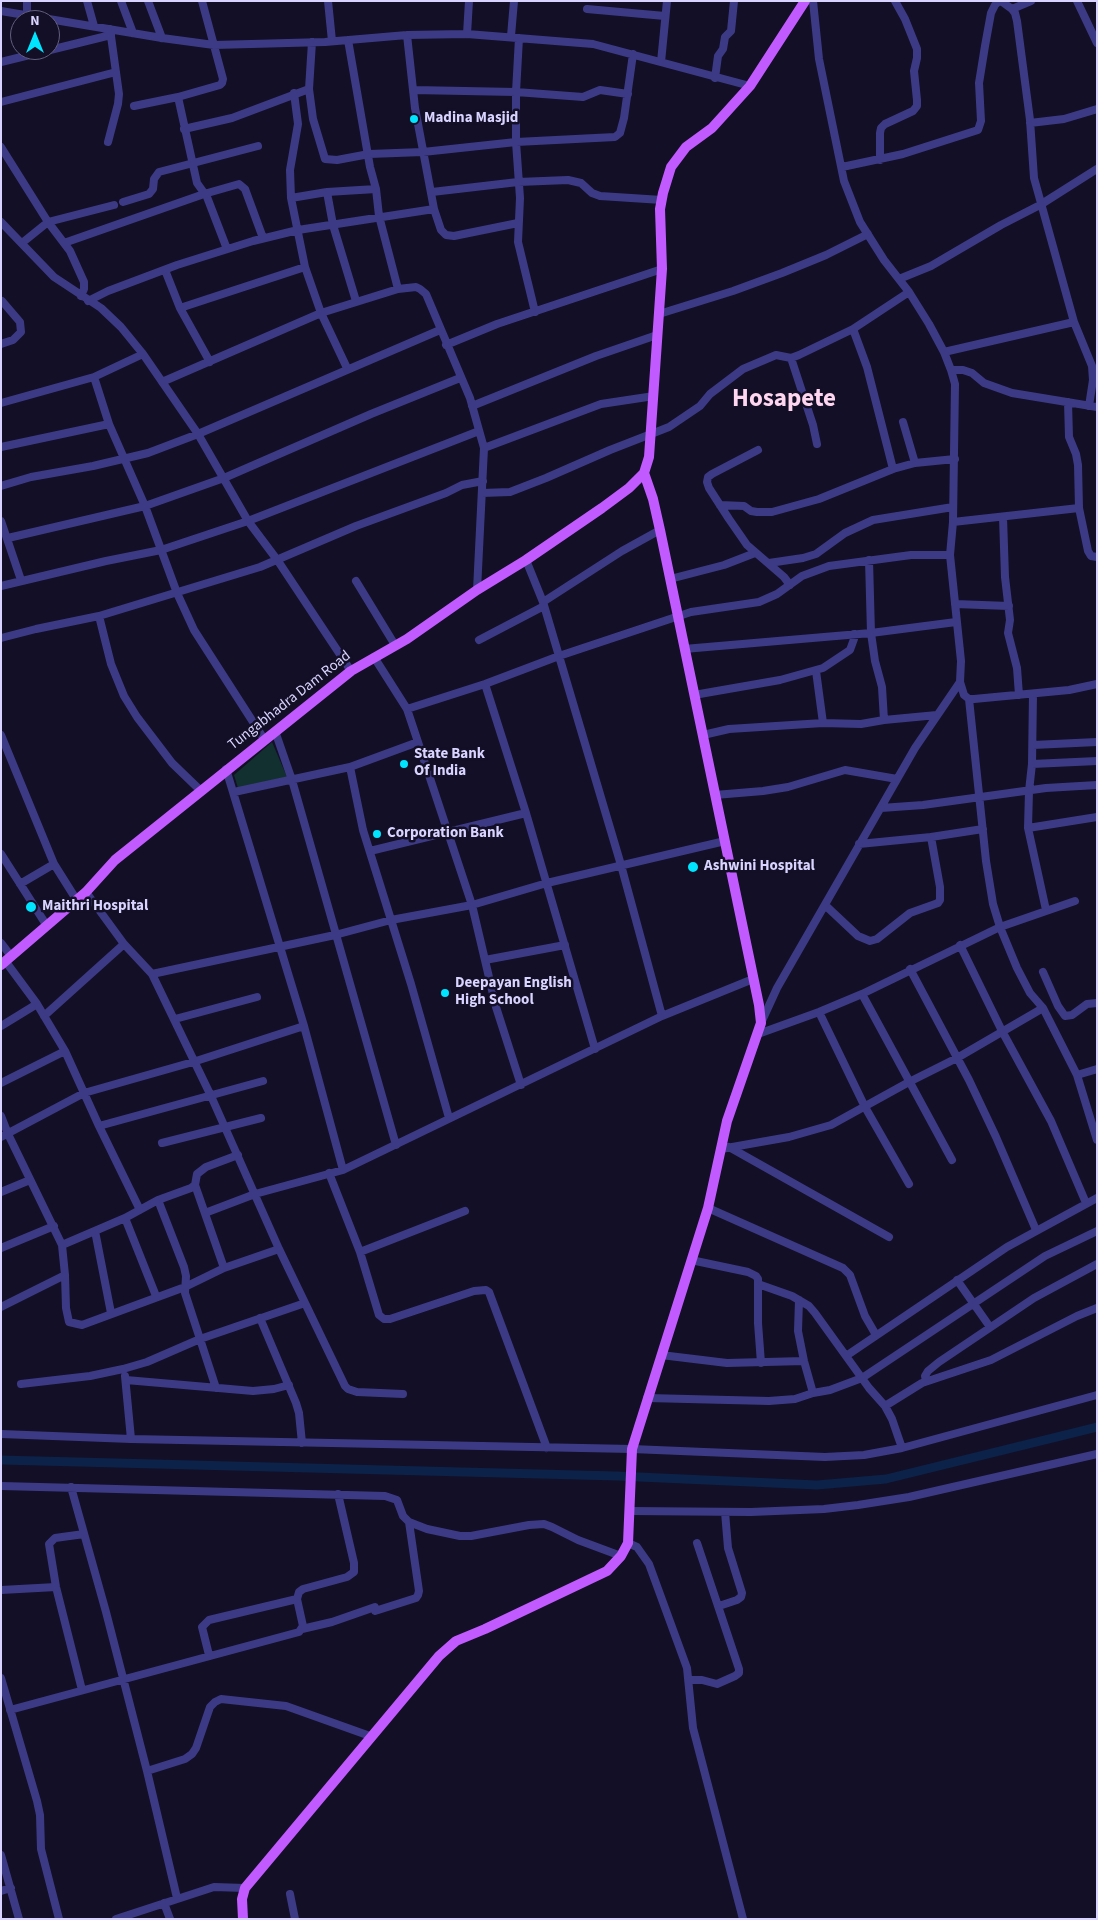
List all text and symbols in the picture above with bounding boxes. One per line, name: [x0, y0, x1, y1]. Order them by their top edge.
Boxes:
north arrow: [10, 10, 60, 60]
text: N: [30, 11, 40, 31]
place label: Madina Masjid: [424, 110, 518, 128]
marker: Madina Masjid: [408, 113, 420, 125]
district label: Hosapete: [732, 386, 836, 416]
street label: Tungabhadra Dam Road: [225, 648, 355, 754]
place label: State Bank Of India: [414, 746, 485, 781]
marker: State Bank Of India: [398, 758, 410, 770]
place label: Corporation Bank: [387, 825, 504, 843]
marker: Corporation Bank: [371, 828, 383, 840]
place label: Ashwini Hospital: [704, 858, 815, 876]
marker: Ashwini Hospital: [686, 860, 700, 874]
place label: Maithri Hospital: [42, 898, 148, 916]
marker: Maithri Hospital: [24, 900, 38, 914]
place label: Deepayan English High School: [455, 975, 572, 1010]
marker: Deepayan English High School: [439, 987, 451, 999]

